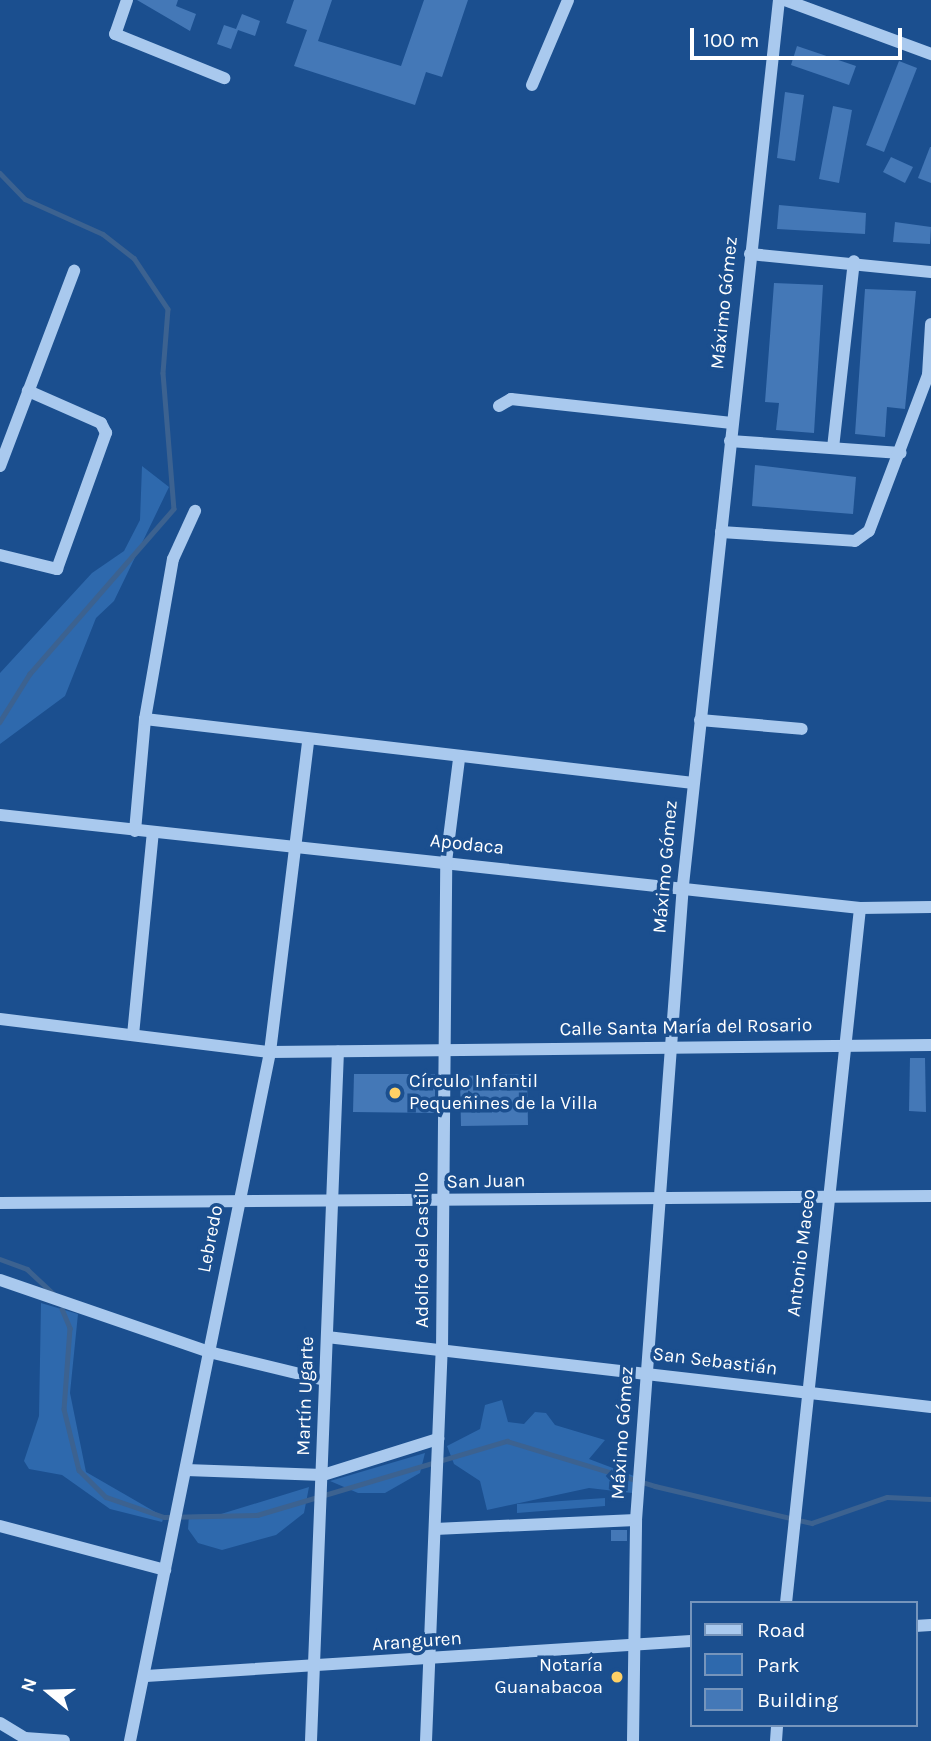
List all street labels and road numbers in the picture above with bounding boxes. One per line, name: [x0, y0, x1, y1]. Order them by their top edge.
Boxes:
street label: Máximo Gómez: [707, 235, 743, 371]
street label: Máximo Gómez: [649, 799, 683, 935]
street label: Apodaca: [429, 830, 505, 860]
street label: Calle Santa María del Rosario: [559, 1014, 813, 1042]
street label: San Juan: [446, 1170, 526, 1194]
street label: Adolfo del Castillo: [412, 1172, 434, 1328]
street label: Antonio Maceo: [783, 1188, 821, 1318]
street label: Lebredo: [193, 1203, 229, 1275]
street label: Martín Ugarte: [293, 1336, 319, 1456]
street label: San Sebastián: [651, 1343, 779, 1381]
street label: Máximo Gómez: [607, 1365, 639, 1501]
street label: Aranguren: [371, 1627, 463, 1657]

